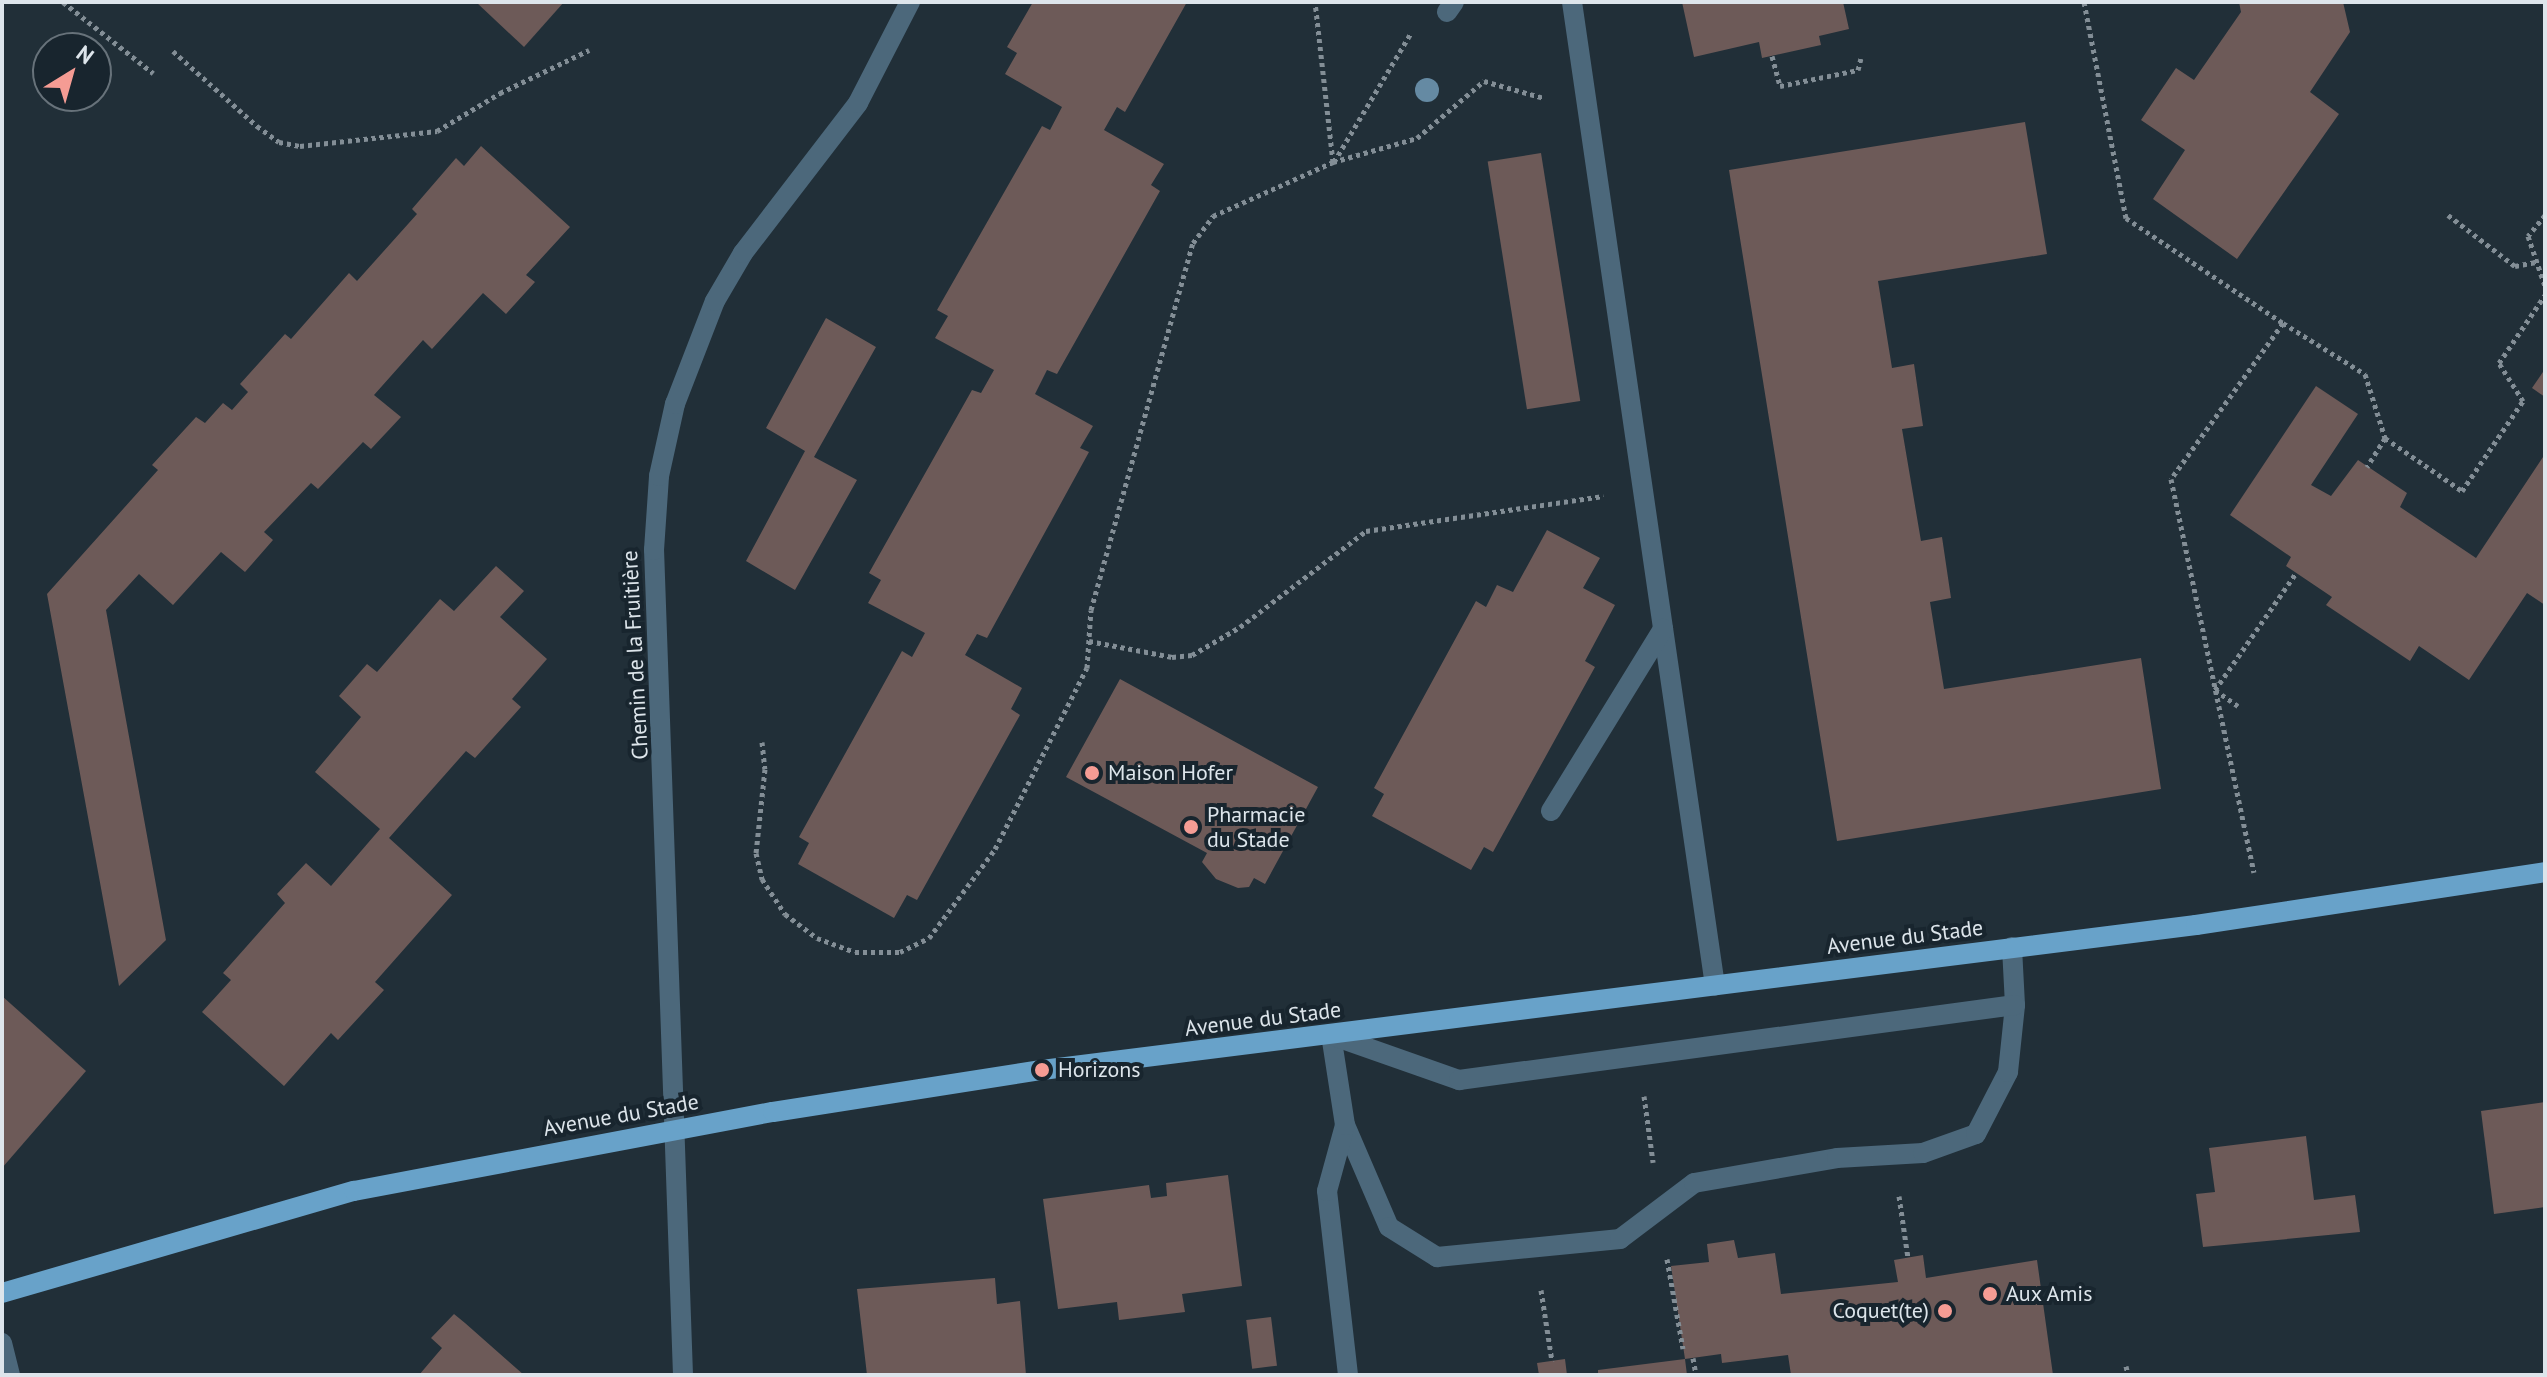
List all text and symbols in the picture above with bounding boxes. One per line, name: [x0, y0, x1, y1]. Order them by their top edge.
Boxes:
north arrow: [32, 32, 112, 112]
text: N: [71, 39, 99, 70]
street label: Chemin de la Fruitière: [616, 550, 654, 760]
place label: Maison Hofer: [1108, 760, 1233, 786]
marker: Maison Hofer: [1083, 764, 1101, 782]
place label: Pharmacie du Stade: [1207, 801, 1305, 852]
marker: Pharmacie du Stade: [1182, 818, 1200, 836]
street label: Avenue du Stade: [1825, 914, 1985, 960]
street label: Avenue du Stade: [1183, 996, 1343, 1042]
place label: Horizons: [1058, 1057, 1141, 1083]
marker: Horizons: [1033, 1061, 1051, 1079]
street label: Avenue du Stade: [541, 1088, 701, 1142]
place label: Aux Amis: [2006, 1281, 2094, 1307]
marker: Aux Amis: [1981, 1285, 1999, 1303]
place label: Coquet(te): [1832, 1298, 1929, 1324]
marker: Coquet(te): [1936, 1302, 1954, 1320]

